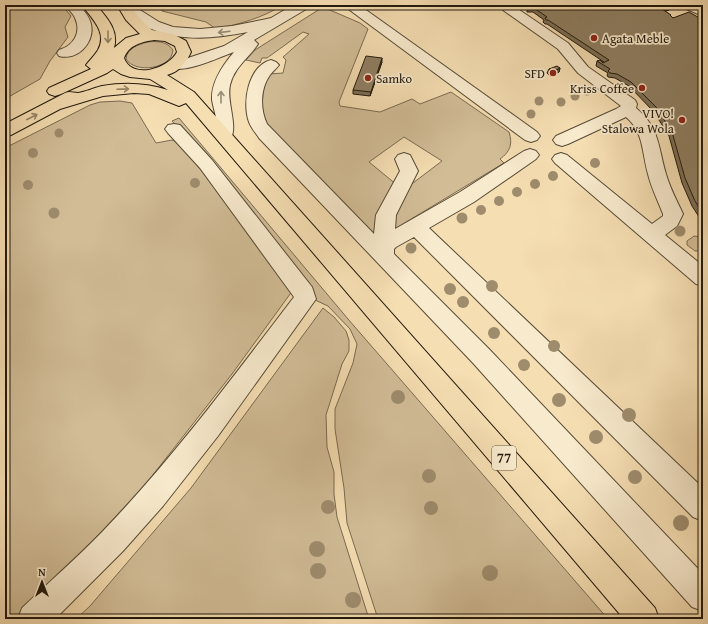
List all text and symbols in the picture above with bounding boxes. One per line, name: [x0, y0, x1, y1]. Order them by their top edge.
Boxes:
one-way arrow: [218, 28, 231, 36]
place label: Agata Meble: [602, 29, 669, 48]
one-way arrow: [104, 31, 112, 44]
marker: Agata Meble: [589, 33, 599, 43]
place label: SFD: [524, 64, 545, 83]
marker: SFD: [548, 68, 558, 78]
place label: Samko: [376, 69, 412, 88]
marker: Samko: [363, 73, 373, 83]
place label: Kriss Coffee: [570, 79, 634, 98]
marker: Kriss Coffee: [637, 83, 647, 93]
one-way arrow: [116, 85, 129, 92]
one-way arrow: [217, 91, 225, 104]
place label: VIVO! Stalowa Wola: [602, 104, 675, 138]
one-way arrow: [25, 113, 37, 121]
marker: VIVO! Stalowa Wola: [677, 115, 687, 125]
road number: 77: [492, 446, 516, 470]
north arrow: [22, 562, 62, 602]
text: N: [38, 564, 46, 580]

